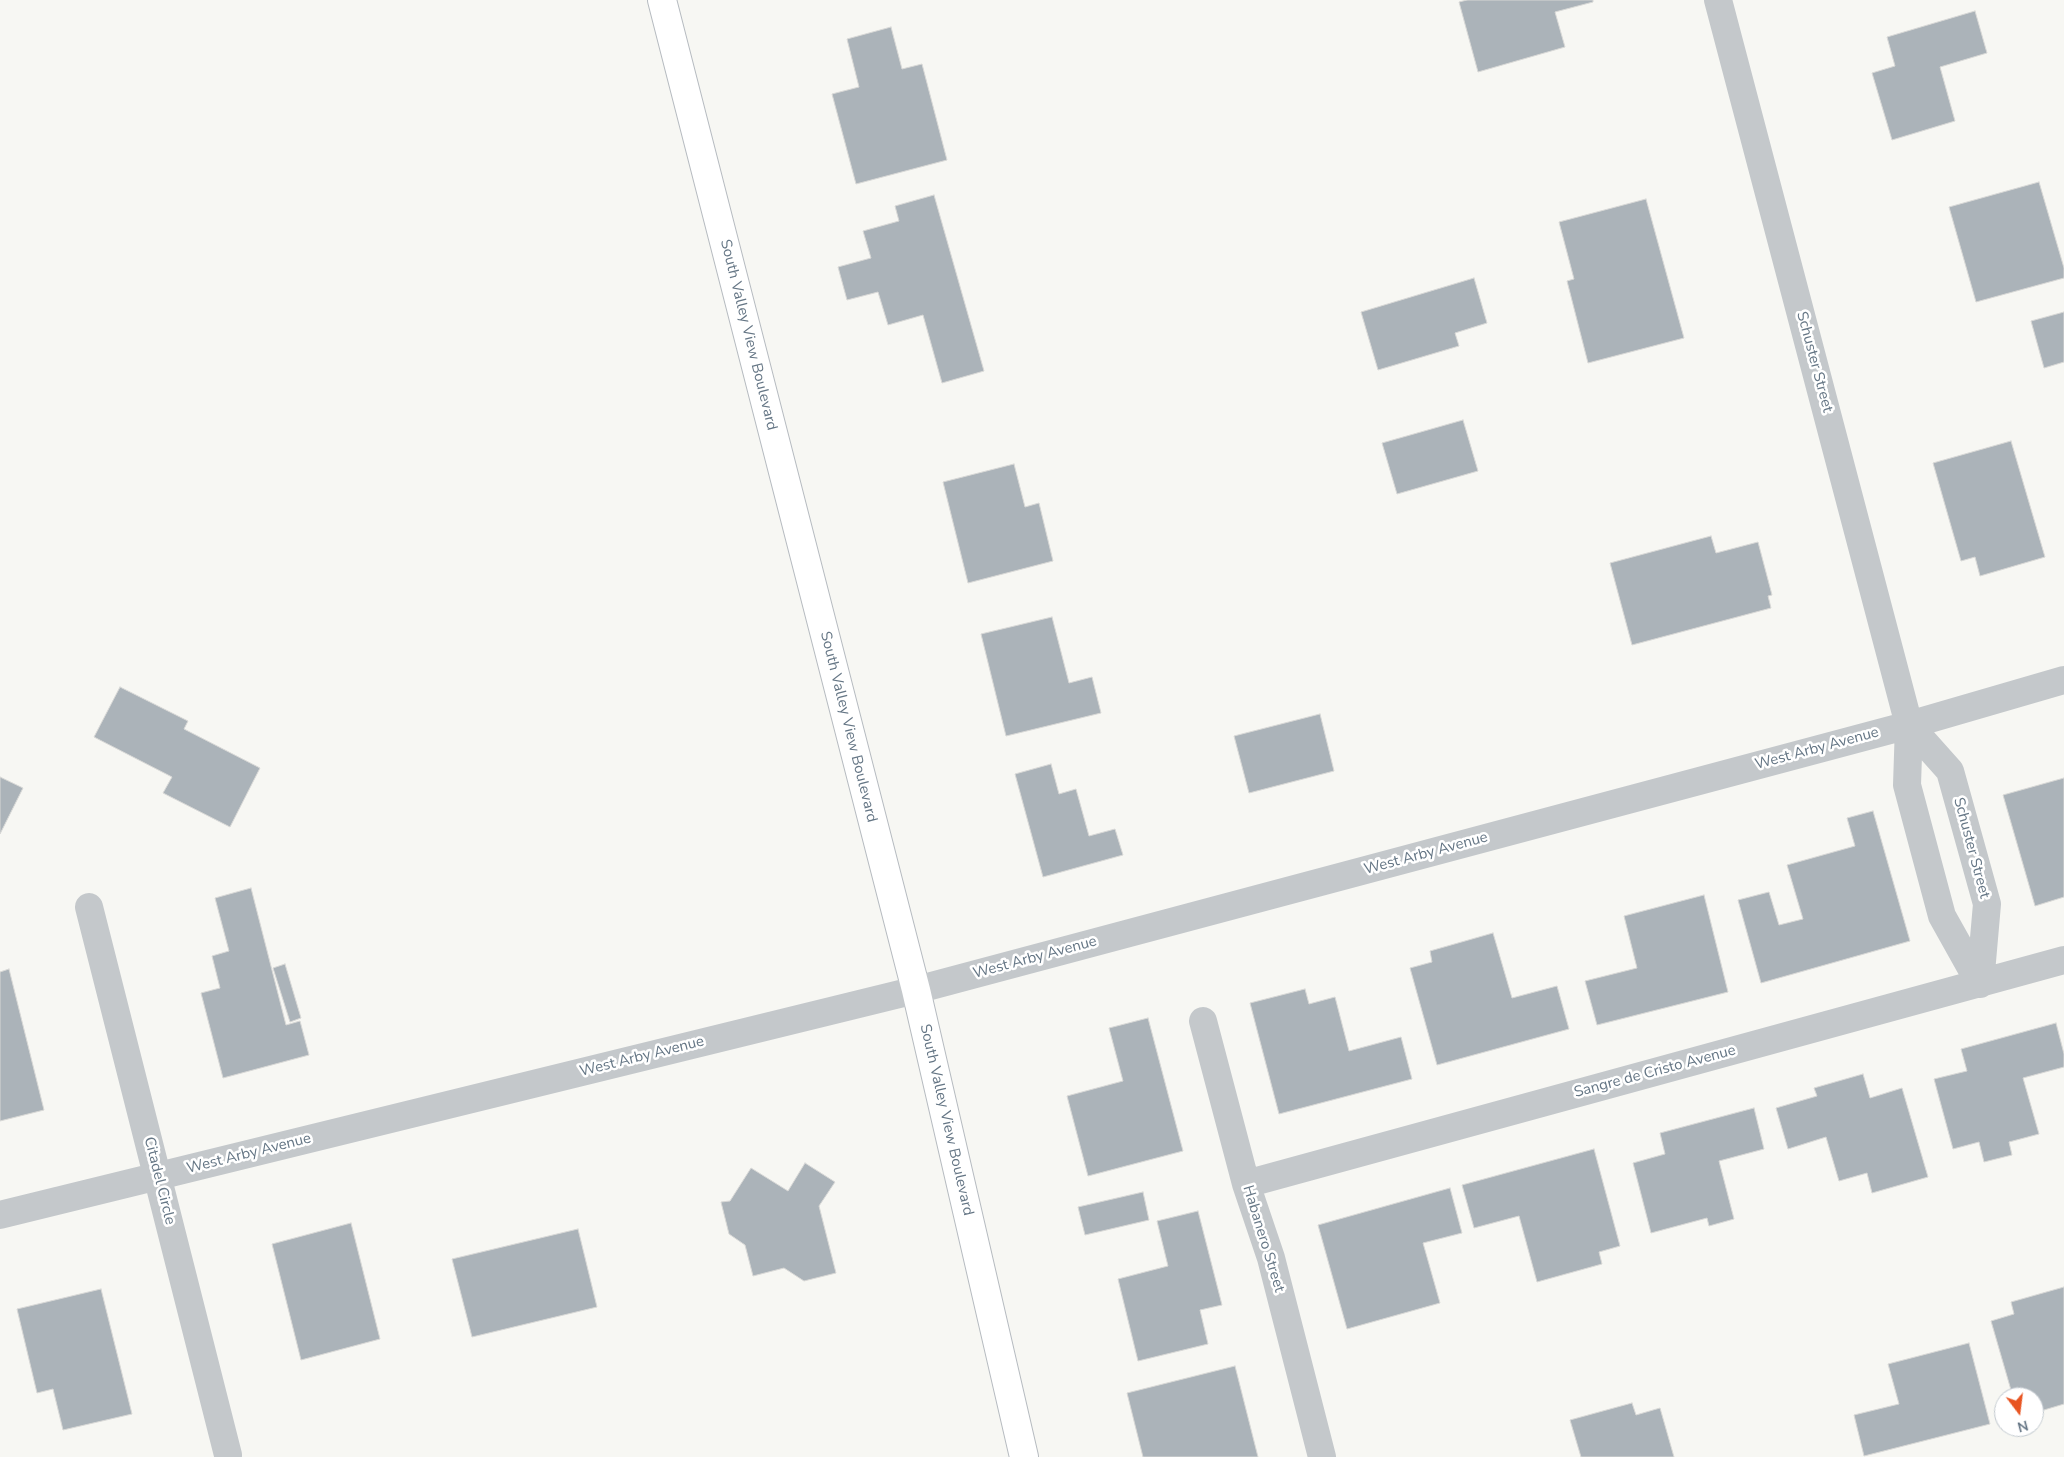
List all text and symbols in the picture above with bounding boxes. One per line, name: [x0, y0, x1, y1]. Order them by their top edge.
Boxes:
street label: South Valley View Boulevard: [716, 238, 780, 432]
street label: Schuster Street: [1792, 310, 1836, 414]
street label: South Valley View Boulevard: [816, 630, 880, 824]
street label: West Arby Avenue: [1753, 724, 1881, 774]
street label: Schuster Street: [1949, 796, 1993, 900]
street label: West Arby Avenue: [1362, 829, 1490, 879]
street label: West Arby Avenue: [971, 933, 1099, 983]
street label: South Valley View Boulevard: [915, 1022, 977, 1218]
street label: West Arby Avenue: [578, 1033, 706, 1081]
street label: Sangre de Cristo Avenue: [1572, 1042, 1738, 1102]
street label: West Arby Avenue: [185, 1130, 313, 1178]
street label: Citadel Circle: [139, 1135, 179, 1227]
street label: Habanero Street: [1238, 1183, 1288, 1295]
north arrow: [1994, 1387, 2044, 1437]
text: N: [2015, 1415, 2030, 1437]

